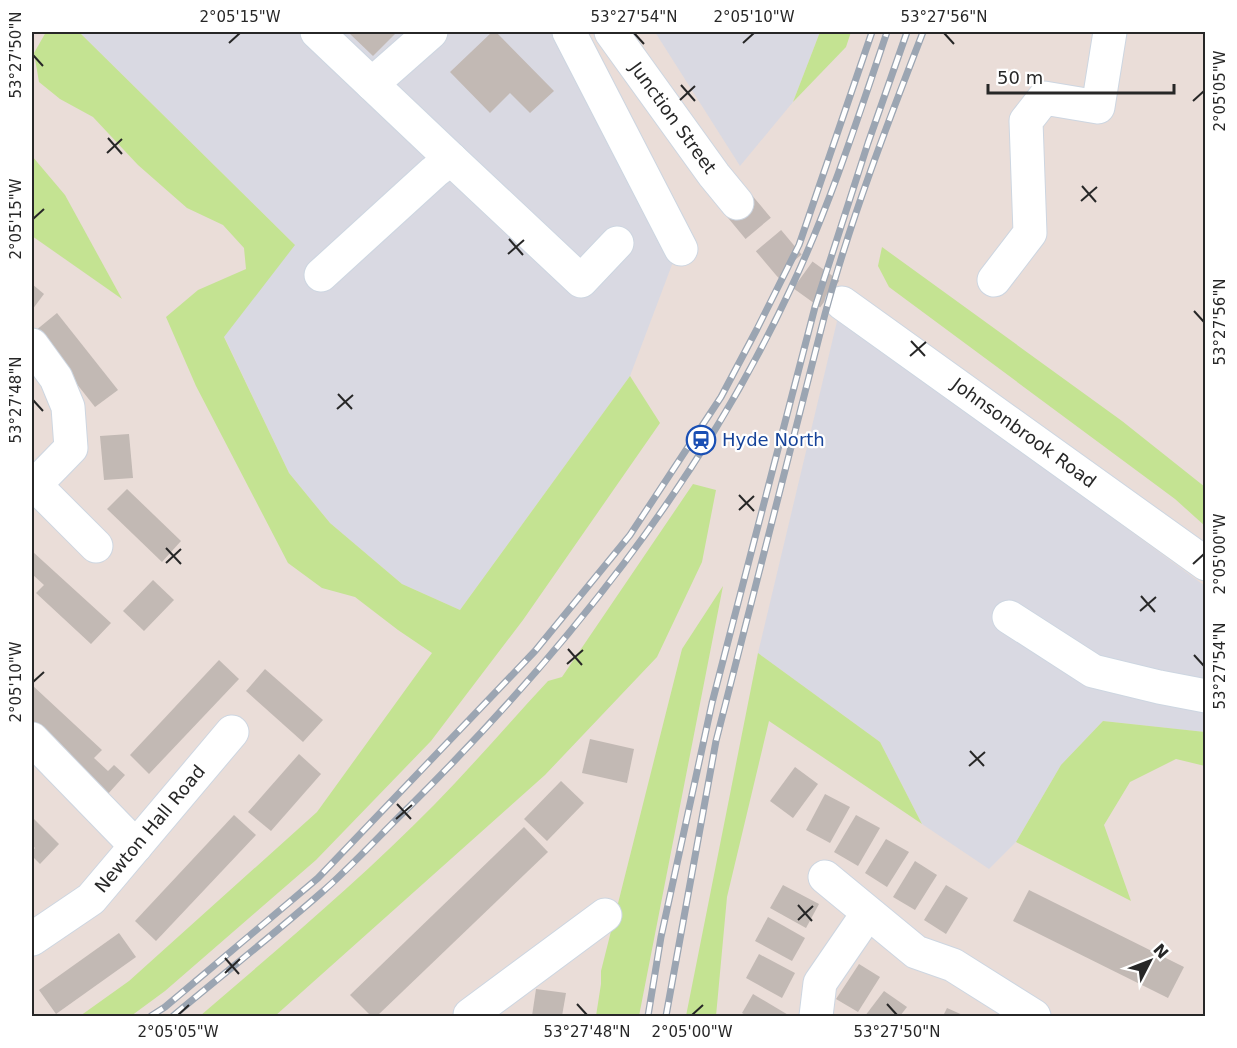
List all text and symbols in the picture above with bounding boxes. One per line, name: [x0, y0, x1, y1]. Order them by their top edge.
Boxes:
text: 2°05'15"W: [199, 8, 281, 26]
text: 53°27'54"N: [590, 8, 678, 26]
text: 2°05'10"W: [713, 8, 795, 26]
text: 53°27'56"N: [900, 8, 988, 26]
text: 53°27'50"N: [7, 11, 25, 99]
text: 2°05'05"W: [1211, 50, 1229, 132]
street label: Junction Street: [625, 57, 721, 178]
scale bar: [988, 57, 1174, 95]
text: 50 m: [997, 67, 1043, 88]
text: 2°05'15"W: [7, 178, 25, 260]
text: 53°27'56"N: [1211, 278, 1229, 366]
text: 53°27'48"N: [7, 356, 25, 444]
street label: Johnsonbrook Road: [947, 373, 1100, 492]
station icon: Hyde North: [685, 424, 717, 456]
place label: Hyde North: [722, 429, 825, 450]
text: 2°05'00"W: [1211, 513, 1229, 595]
text: 53°27'54"N: [1211, 622, 1229, 710]
text: 2°05'10"W: [7, 641, 25, 723]
street label: Newton Hall Road: [90, 761, 209, 897]
north arrow: [1120, 931, 1180, 991]
text: N: [1149, 940, 1172, 963]
text: 2°05'05"W: [137, 1023, 219, 1041]
text: 53°27'48"N: [543, 1023, 631, 1041]
text: 2°05'00"W: [651, 1023, 733, 1041]
text: 53°27'50"N: [853, 1023, 941, 1041]

